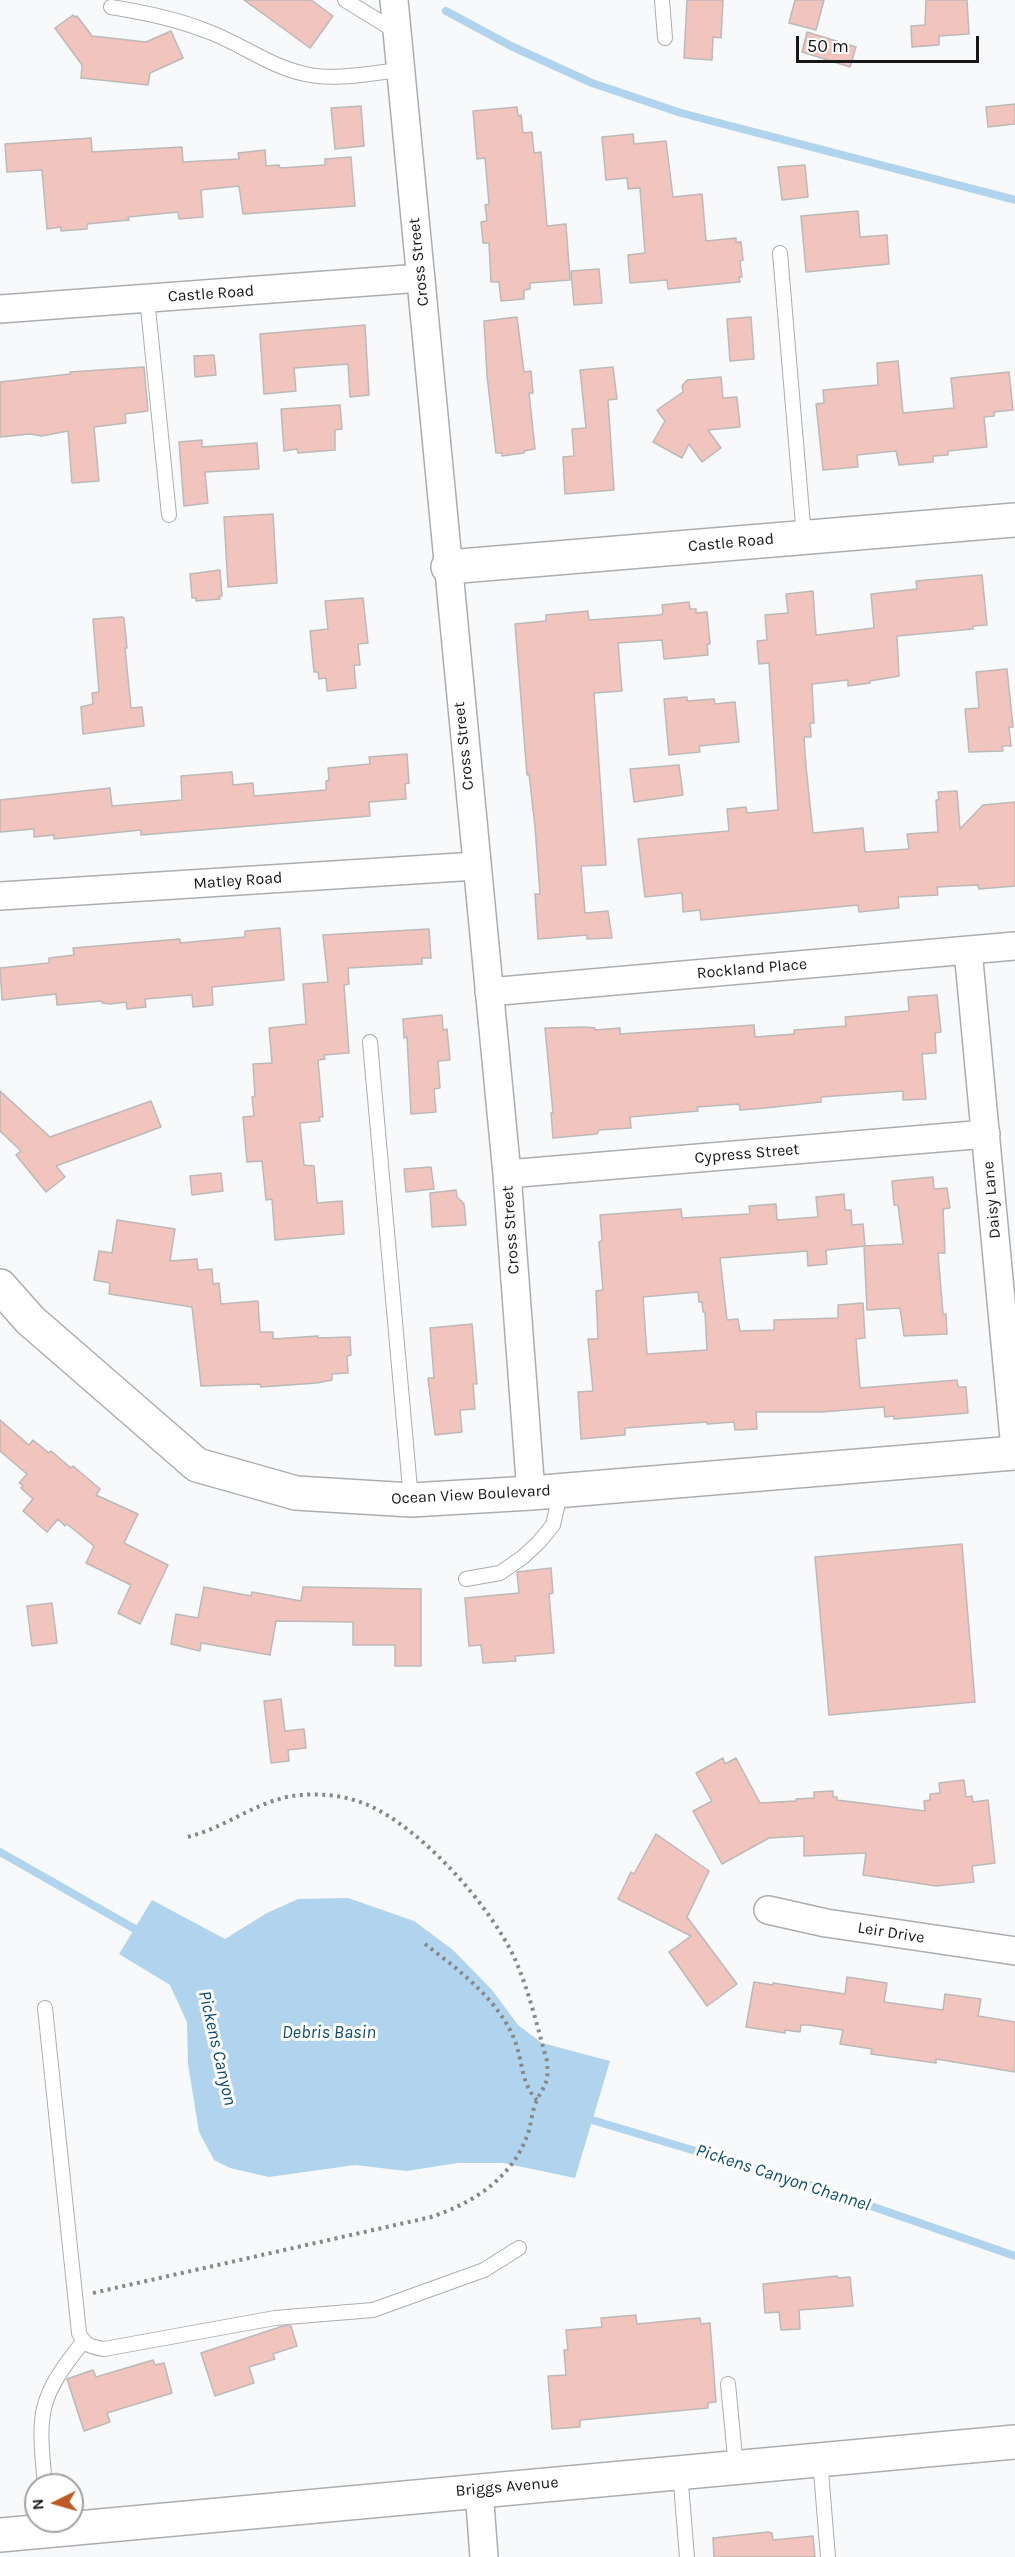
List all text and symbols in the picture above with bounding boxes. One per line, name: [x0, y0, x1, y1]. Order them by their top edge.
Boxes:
scale bar: [799, 24, 982, 62]
text: 50 m: [807, 35, 849, 57]
street label: Cross Street: [405, 217, 433, 307]
street label: Castle Road: [167, 281, 255, 307]
street label: Castle Road: [687, 530, 775, 556]
street label: Cross Street: [450, 701, 478, 791]
street label: Matley Road: [193, 868, 283, 894]
street label: Rockland Place: [696, 955, 808, 983]
street label: Cypress Street: [694, 1140, 800, 1168]
street label: Daisy Lane: [979, 1160, 1005, 1240]
street label: Cross Street: [498, 1185, 524, 1275]
street label: Ocean View Boulevard: [391, 1481, 551, 1509]
street label: Leir Drive: [856, 1918, 926, 1948]
water label: Pickens Canyon: [193, 1989, 241, 2107]
water label: Debris Basin: [282, 2022, 376, 2044]
water label: Pickens Canyon Channel: [693, 2140, 873, 2216]
north arrow: [24, 2473, 84, 2533]
street label: Briggs Avenue: [455, 2473, 559, 2501]
text: N: [28, 2498, 48, 2511]

